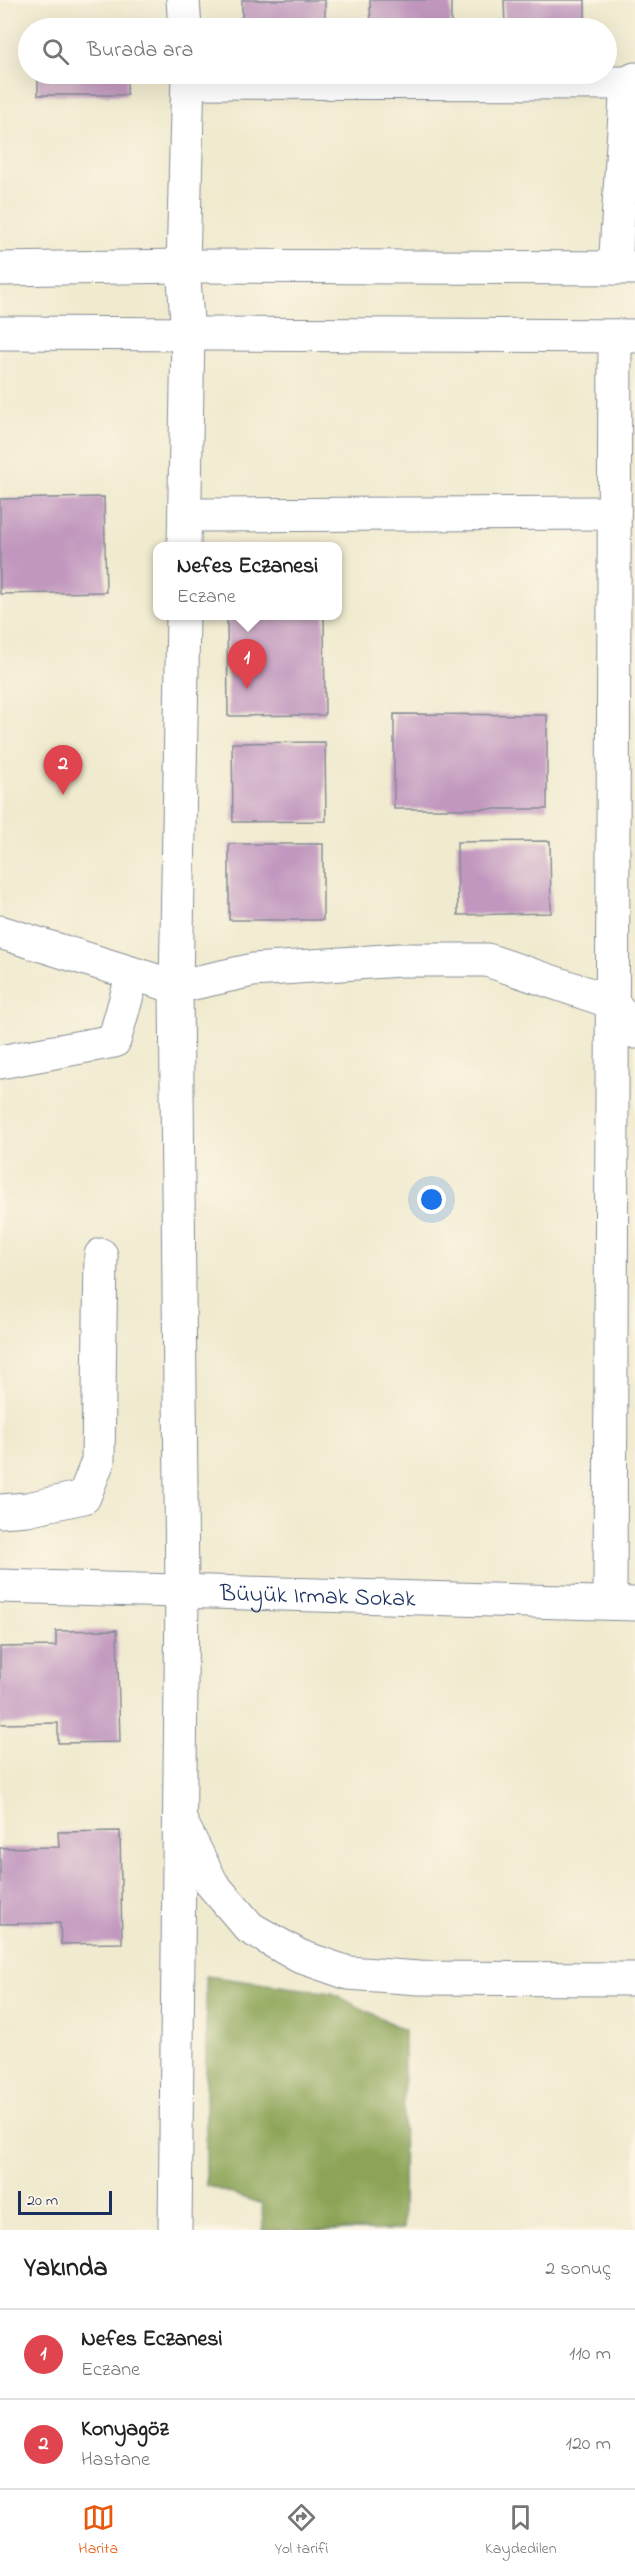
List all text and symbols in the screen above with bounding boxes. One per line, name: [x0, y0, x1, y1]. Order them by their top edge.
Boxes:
search box: [18, 18, 617, 84]
icon: search: [39, 35, 72, 68]
text: Burada ara: [87, 35, 193, 67]
popup: [153, 542, 342, 620]
text: Nefes Eczanesi: [177, 551, 318, 583]
text: Eczane: [177, 583, 236, 612]
pin: 1: [228, 640, 266, 689]
pin: 2: [44, 746, 82, 795]
your location: [417, 1185, 446, 1214]
street label: Büyük Irmak Sokak: [218, 1577, 417, 1618]
scale bar: [18, 2188, 112, 2216]
text: 20 m: [27, 2189, 58, 2213]
text: Yakında: [24, 2250, 108, 2288]
text: 2 sonuç: [545, 2255, 611, 2284]
text: Nefes Eczanesi: [81, 2324, 223, 2356]
text: 1: [40, 2340, 47, 2369]
text: 110 m: [569, 2340, 611, 2369]
text: Eczane: [81, 2356, 140, 2385]
text: Konyagöz: [81, 2414, 169, 2446]
text: 2: [39, 2430, 48, 2459]
text: 120 m: [566, 2430, 611, 2459]
text: Hastane: [81, 2446, 150, 2475]
tab: Harita: [78, 2501, 118, 2561]
tab: Yol tarifi: [275, 2501, 328, 2561]
tab: Kaydedilen: [485, 2501, 557, 2561]

